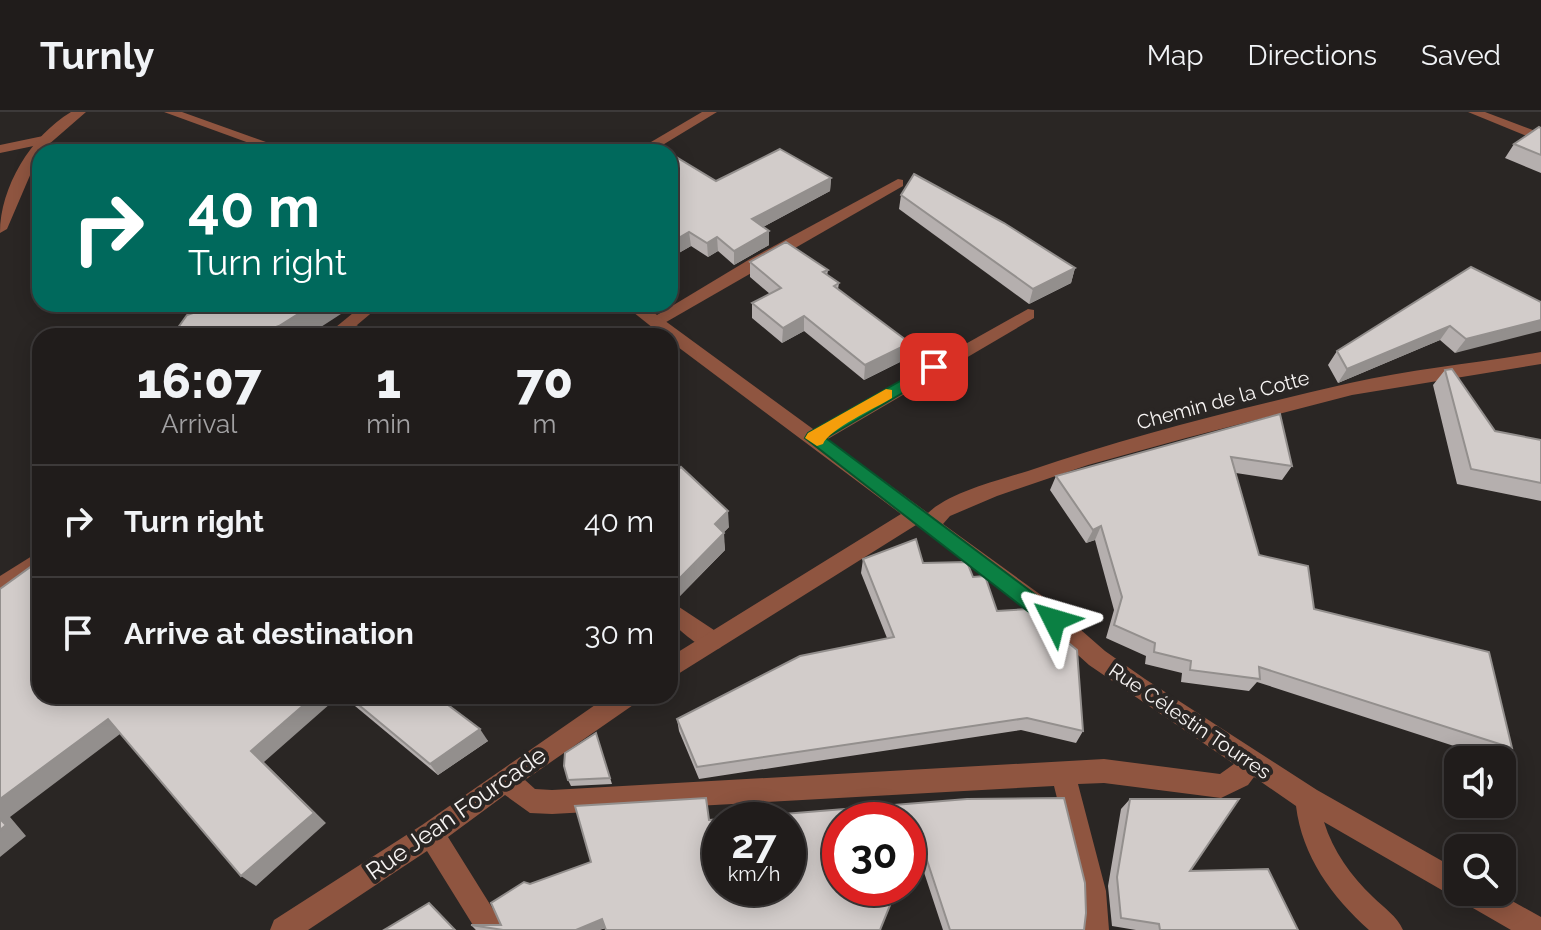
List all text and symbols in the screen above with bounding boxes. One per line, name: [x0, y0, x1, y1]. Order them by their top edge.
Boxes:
text: Turnly: [40, 33, 154, 78]
text: Map: [1147, 39, 1204, 72]
text: Directions: [1248, 39, 1377, 72]
text: Saved: [1421, 39, 1501, 72]
text: 40 m: [188, 174, 320, 240]
icon: right: [56, 176, 160, 280]
text: Turn right: [188, 241, 347, 283]
pin: [900, 333, 968, 401]
icon: arrive: [912, 345, 956, 389]
text: 16:07: [137, 353, 261, 409]
text: 1: [376, 353, 401, 409]
text: 70: [516, 353, 573, 409]
street label: Chemin de la Cotte: [1134, 365, 1312, 435]
text: Arrival: [161, 409, 237, 439]
text: min: [366, 409, 411, 439]
text: m: [533, 409, 556, 439]
icon: right: [56, 499, 100, 543]
text: Turn right: [124, 504, 264, 539]
text: 40 m: [584, 504, 654, 539]
position arrow: [1012, 578, 1096, 662]
icon: arrive: [56, 611, 100, 655]
text: Arrive at destination: [124, 616, 414, 651]
text: 30 m: [584, 616, 654, 651]
street label: Rue Célestin Tourres: [1105, 658, 1275, 784]
street label: Rue Jean Fourcade: [360, 740, 552, 886]
map controls: [1444, 746, 1516, 906]
button: sound: [1444, 746, 1516, 818]
speed limit sign: 30: [822, 802, 926, 906]
text: 27: [731, 820, 776, 867]
button: search: [1444, 834, 1516, 906]
text: km/h: [728, 862, 780, 886]

